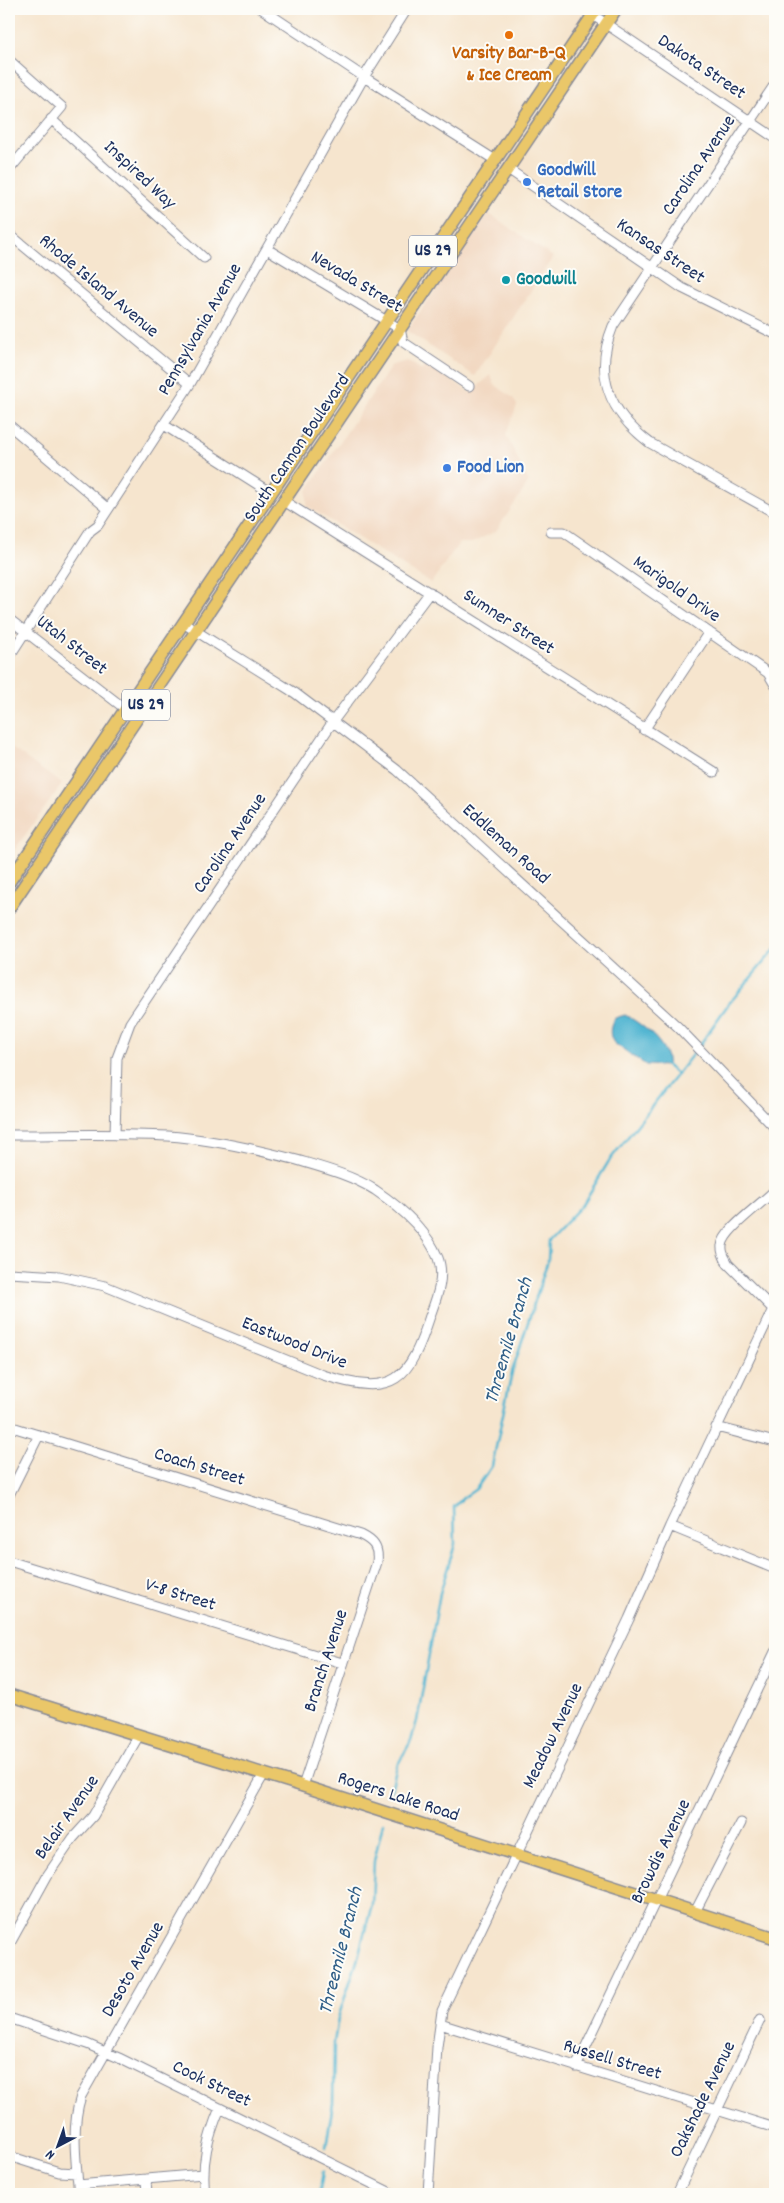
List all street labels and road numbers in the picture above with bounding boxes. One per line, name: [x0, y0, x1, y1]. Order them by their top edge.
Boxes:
street label: Dakota Street: [651, 28, 751, 108]
street label: Carolina Avenue: [656, 110, 744, 222]
street label: Inspired Way: [96, 135, 182, 217]
street label: Kansas Street: [610, 212, 710, 292]
street label: Rhode Island Avenue: [32, 229, 164, 345]
road number: US 29: [409, 236, 457, 266]
street label: Nevada Street: [305, 245, 407, 321]
street label: Pennsylvania Avenue: [152, 259, 250, 401]
street label: South Cannon Boulevard: [238, 369, 358, 529]
street label: Marigold Drive: [627, 550, 725, 630]
street label: Sumner Street: [457, 583, 559, 663]
street label: Utah Street: [29, 609, 113, 683]
road number: US 29: [122, 690, 170, 720]
street label: Carolina Avenue: [187, 788, 275, 900]
street label: Eddleman Road: [455, 798, 555, 892]
street label: Eastwood Drive: [237, 1311, 351, 1377]
street label: Coach Street: [150, 1441, 248, 1495]
street label: V-8 Street: [141, 1572, 219, 1620]
street label: Branch Avenue: [298, 1606, 356, 1716]
street label: Meadow Avenue: [517, 1679, 591, 1793]
street label: Rogers Lake Road: [334, 1766, 462, 1830]
street label: Belair Avenue: [29, 1770, 107, 1866]
street label: Browdis Avenue: [625, 1795, 699, 1909]
street label: Desoto Avenue: [96, 1917, 172, 2023]
street label: Russell Street: [560, 2033, 664, 2089]
street label: Oakshade Avenue: [664, 2037, 744, 2163]
street label: Cook Street: [167, 2054, 255, 2116]

